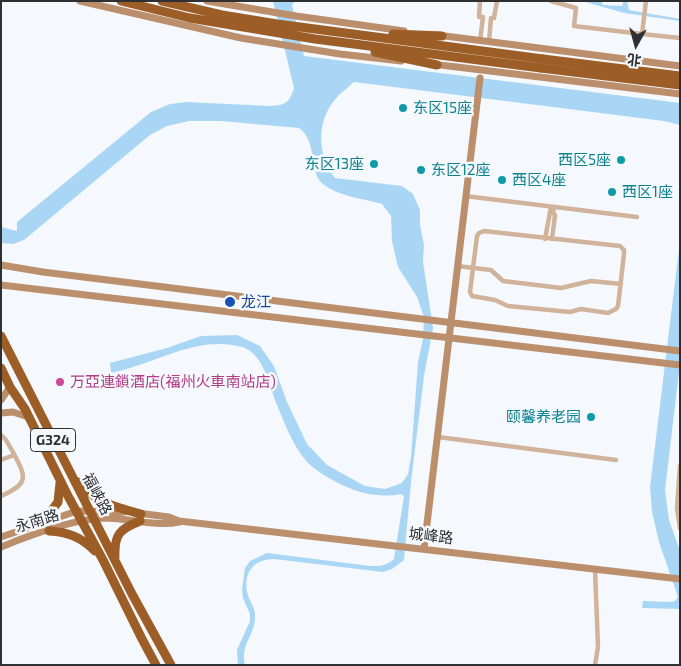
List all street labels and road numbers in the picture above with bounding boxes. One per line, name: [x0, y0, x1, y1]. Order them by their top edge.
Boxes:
road number: G324: [30, 428, 76, 452]
street label: 福峡路: [78, 470, 116, 518]
street label: 永南路: [13, 506, 61, 536]
street label: 城峰路: [408, 524, 454, 548]

